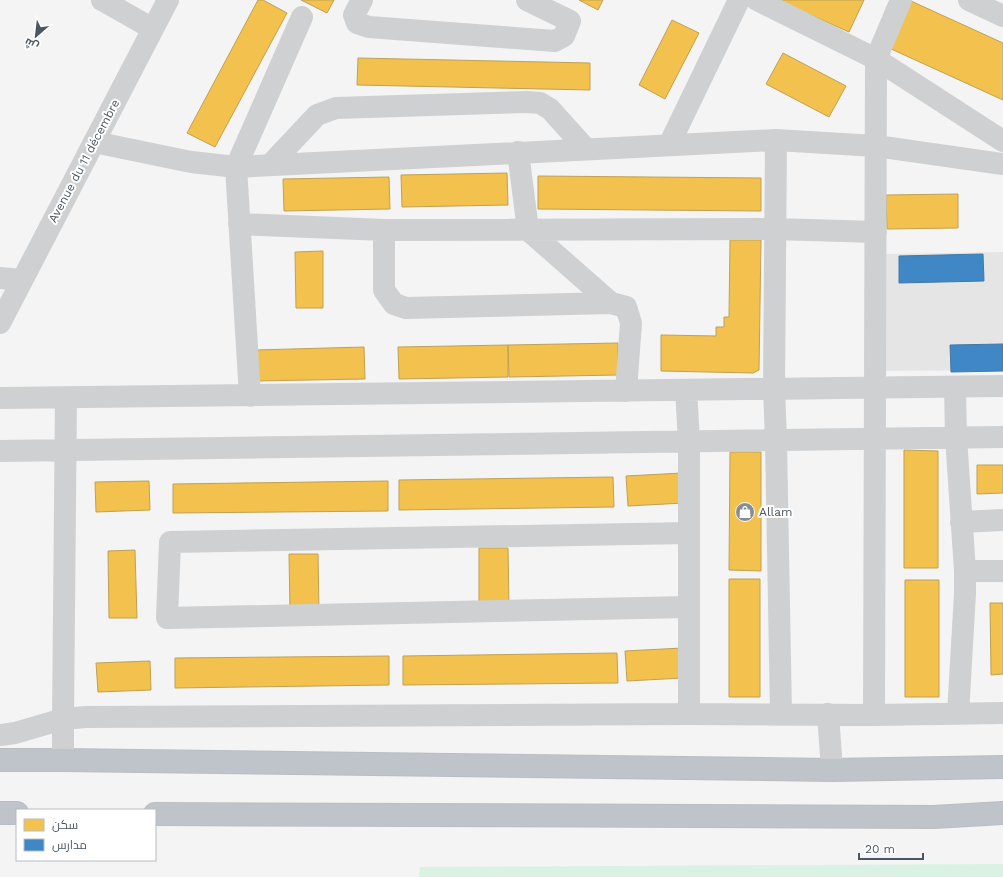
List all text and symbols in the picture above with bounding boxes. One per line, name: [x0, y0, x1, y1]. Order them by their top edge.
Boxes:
north arrow: [16, 16, 56, 56]
text: ش: [22, 35, 41, 53]
street label: Avenue du 11 décembre: [46, 97, 122, 225]
shop icon: Allam: [734, 501, 756, 523]
place label: Allam: [759, 505, 793, 519]
legend: [16, 809, 156, 861]
text: سكن: [52, 818, 78, 832]
scale bar: [859, 835, 923, 861]
text: مدارس: [52, 838, 87, 852]
text: 20 m: [865, 842, 895, 856]

